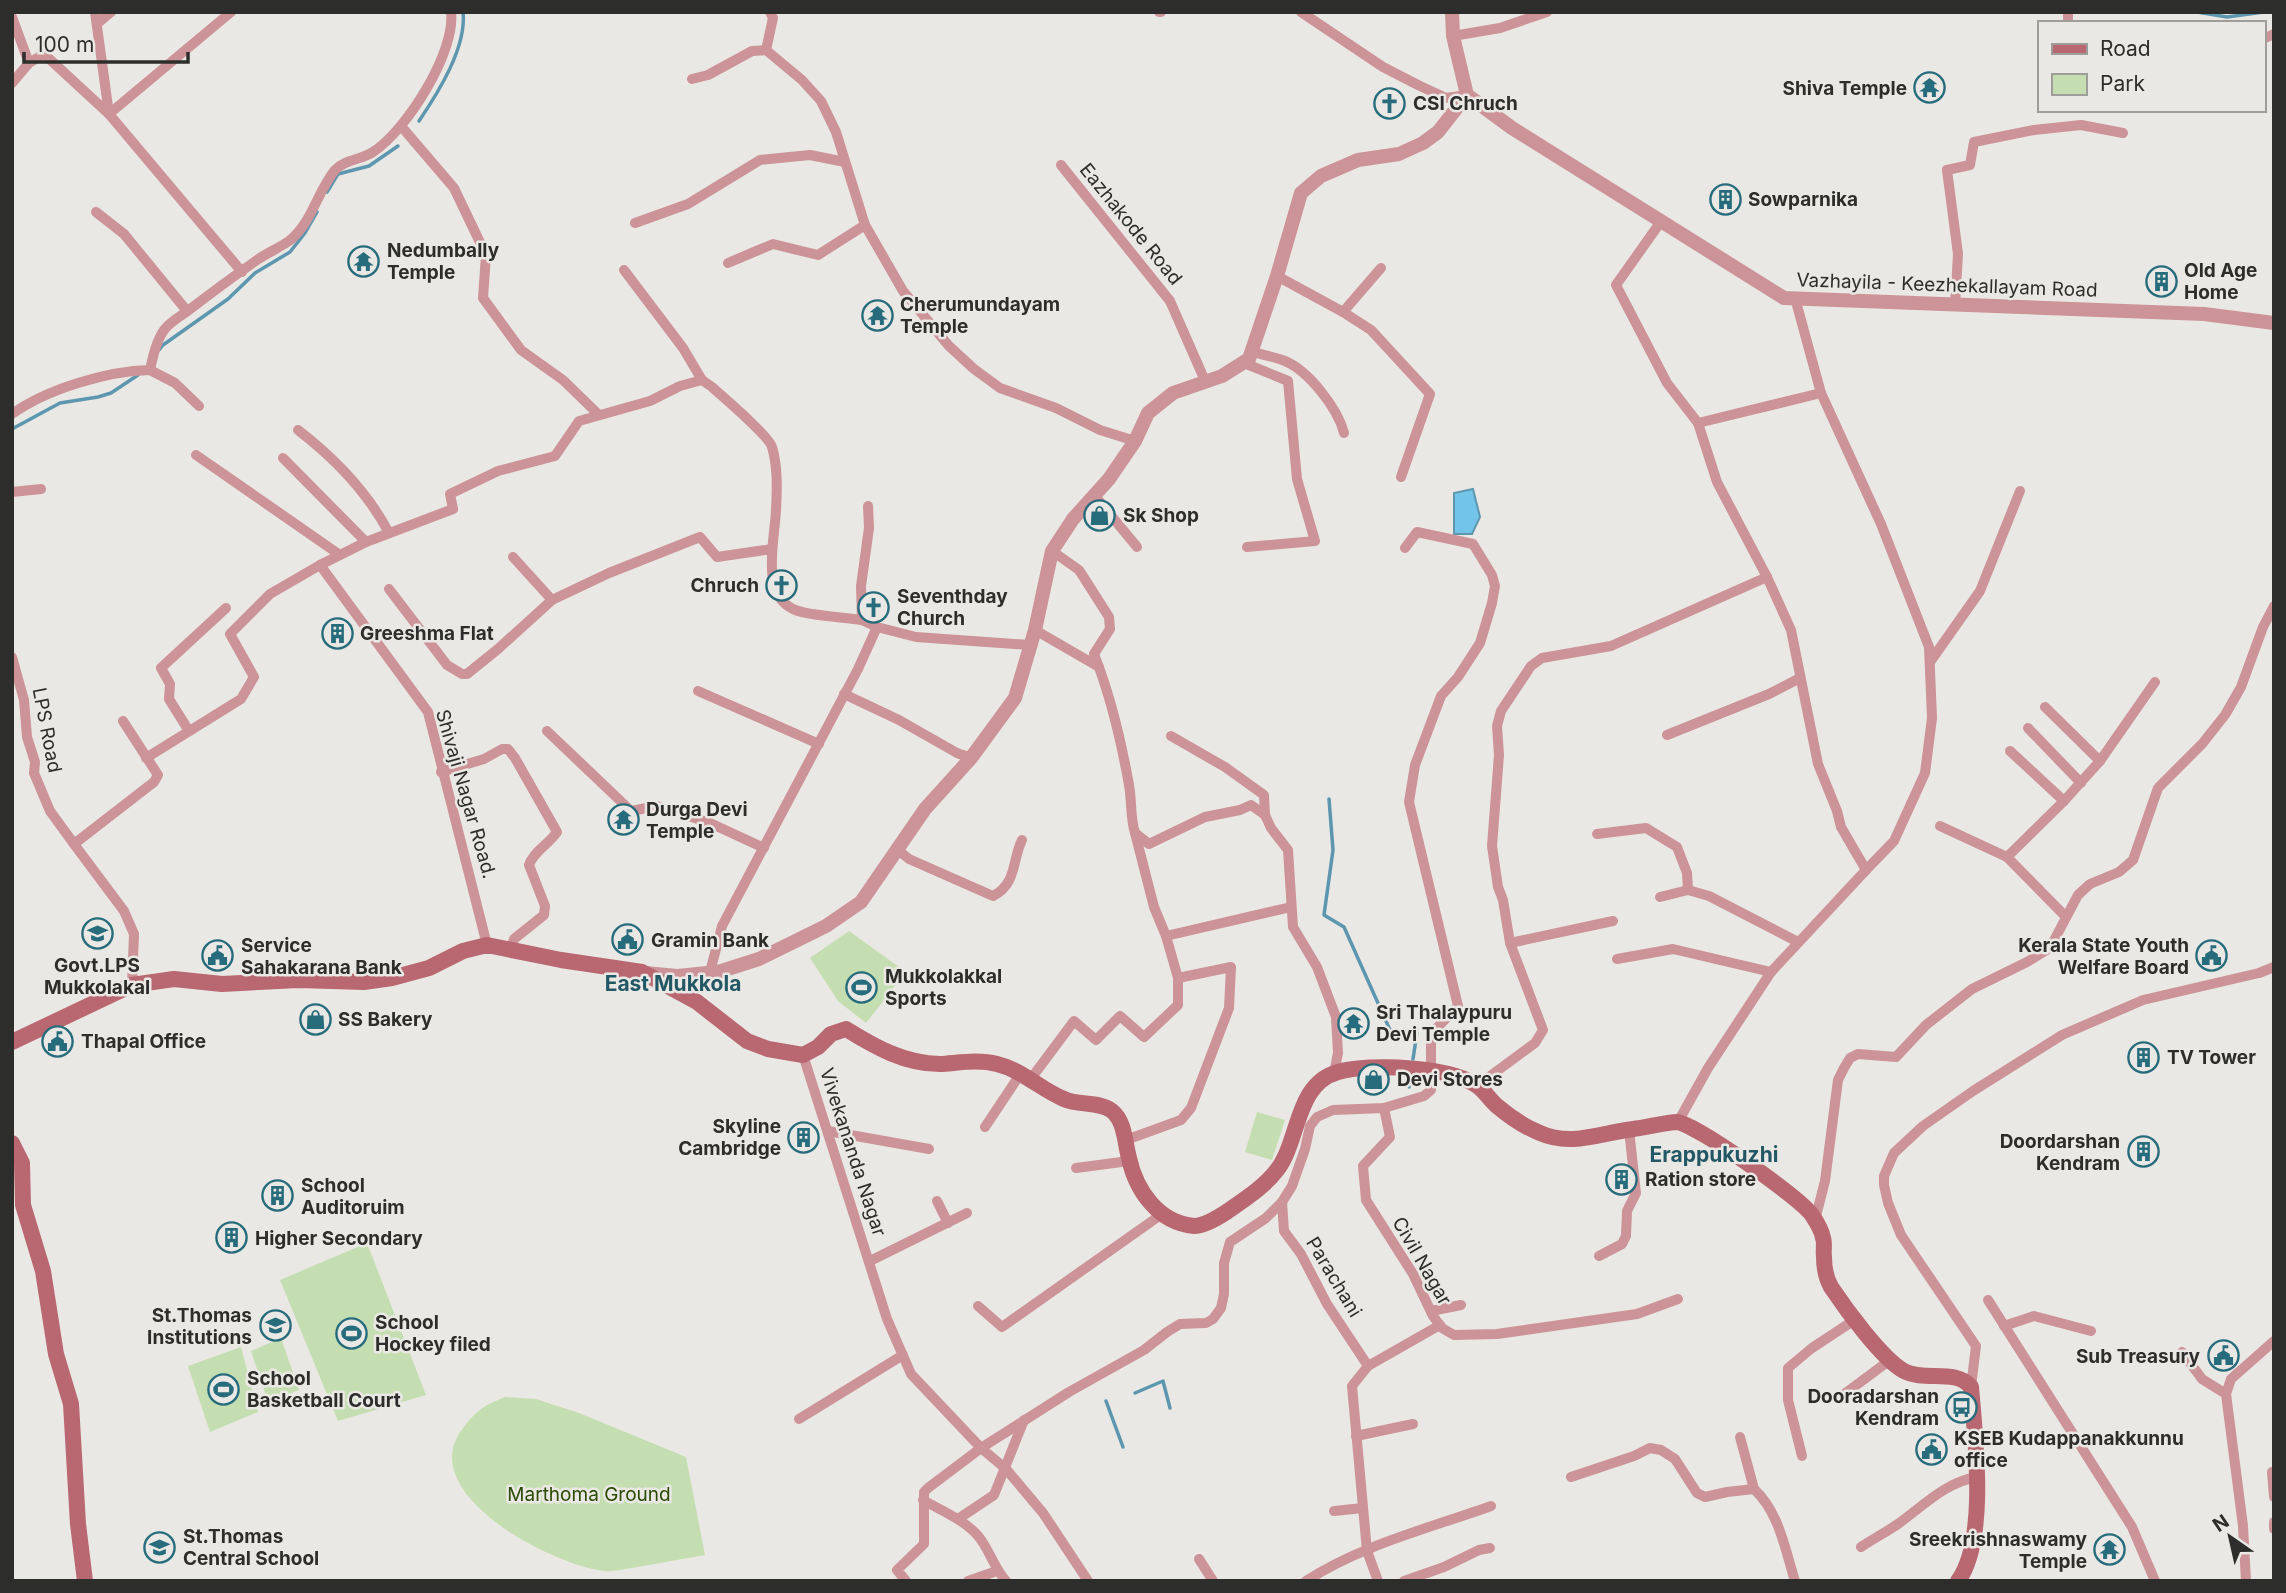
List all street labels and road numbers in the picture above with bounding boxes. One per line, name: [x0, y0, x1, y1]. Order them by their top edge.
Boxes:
street label: Eazhakode Road: [1075, 159, 1187, 289]
street label: Vazhayila - Keezhekallayam Road: [1796, 268, 2098, 302]
street label: LPS Road: [27, 685, 67, 775]
street label: Shivaji Nagar Road.: [431, 707, 501, 881]
street label: Vivekananda Nagar: [815, 1065, 891, 1239]
street label: Civil Nagar: [1387, 1213, 1457, 1309]
street label: Parachani: [1301, 1233, 1367, 1321]

